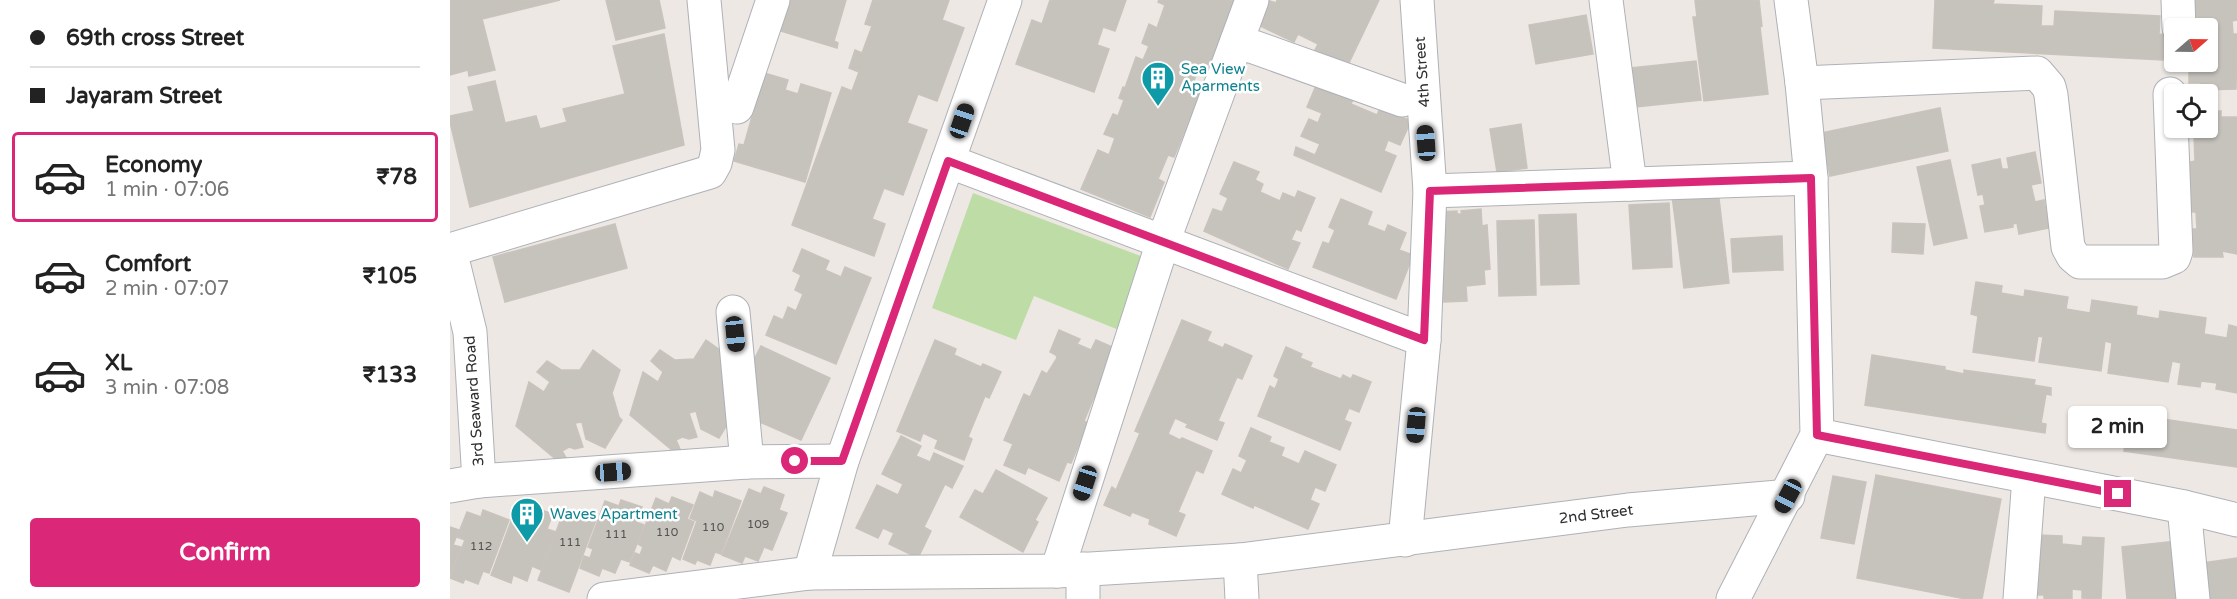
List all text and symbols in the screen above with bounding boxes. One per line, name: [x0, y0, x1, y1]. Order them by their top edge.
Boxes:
north arrow: [2164, 18, 2218, 72]
map controls: [2164, 18, 2218, 138]
text: 69th cross Street: [66, 25, 244, 51]
street label: 4th Street: [1411, 36, 1433, 108]
building icon: Sea View Aparments: [1140, 60, 1176, 107]
place label: Sea View Aparments: [1181, 60, 1260, 95]
text: Jayaram Street: [66, 83, 222, 109]
button: locate: [2164, 84, 2218, 138]
car: [948, 101, 976, 141]
car: [1416, 124, 1436, 162]
icon: car: [33, 150, 87, 204]
text: Economy: [105, 152, 202, 178]
text: ₹78: [376, 164, 417, 190]
text: 1 min · 07:06: [105, 178, 229, 202]
icon: car: [33, 249, 87, 303]
text: Comfort: [105, 251, 191, 277]
text: ₹105: [363, 263, 417, 289]
text: 2 min · 07:07: [105, 277, 229, 301]
car: [724, 315, 746, 353]
street label: 3rd Seaward Road: [460, 335, 488, 467]
icon: car: [33, 348, 87, 402]
text: XL: [105, 350, 132, 376]
text: ₹133: [363, 362, 417, 388]
text: 3 min · 07:08: [105, 376, 229, 400]
car: [1405, 406, 1427, 444]
callout: 2 min: [2068, 407, 2168, 449]
text: 2 min: [2091, 415, 2144, 439]
route start: [781, 447, 808, 474]
car: [594, 462, 632, 482]
car: [1071, 463, 1099, 503]
car: [1772, 476, 1804, 516]
route end: [2104, 480, 2131, 507]
building icon: Waves Apartment: [509, 496, 545, 543]
street label: 2nd Street: [1558, 500, 1634, 527]
place label: Waves Apartment: [550, 505, 678, 523]
house number: 109: [747, 517, 769, 531]
button: Confirm: [30, 518, 420, 587]
house number: 110: [702, 520, 725, 534]
house number: 110: [656, 525, 679, 539]
house number: 111: [605, 527, 627, 541]
house number: 111: [559, 535, 581, 549]
house number: 112: [470, 539, 492, 553]

